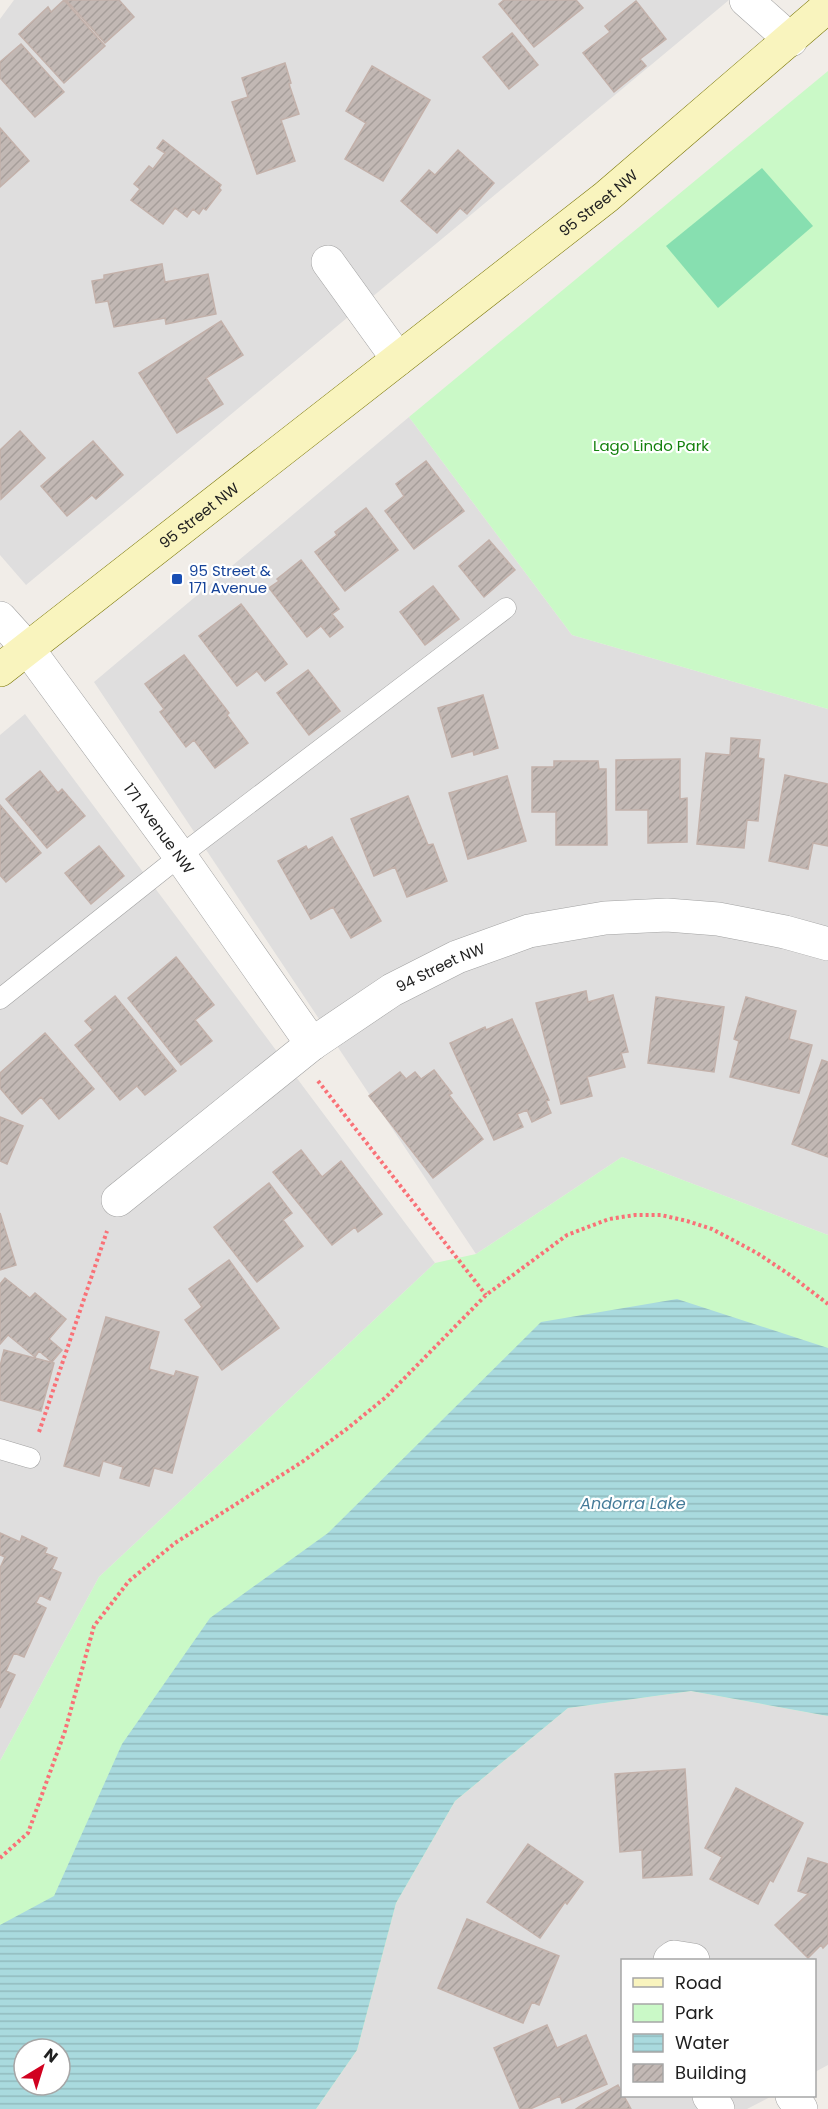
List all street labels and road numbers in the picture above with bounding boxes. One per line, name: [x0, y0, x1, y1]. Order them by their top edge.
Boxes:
street label: 95 Street NW: [554, 164, 642, 241]
street label: 95 Street NW: [154, 477, 243, 553]
street label: 171 Avenue NW: [119, 779, 200, 878]
street label: 94 Street NW: [392, 937, 488, 997]

